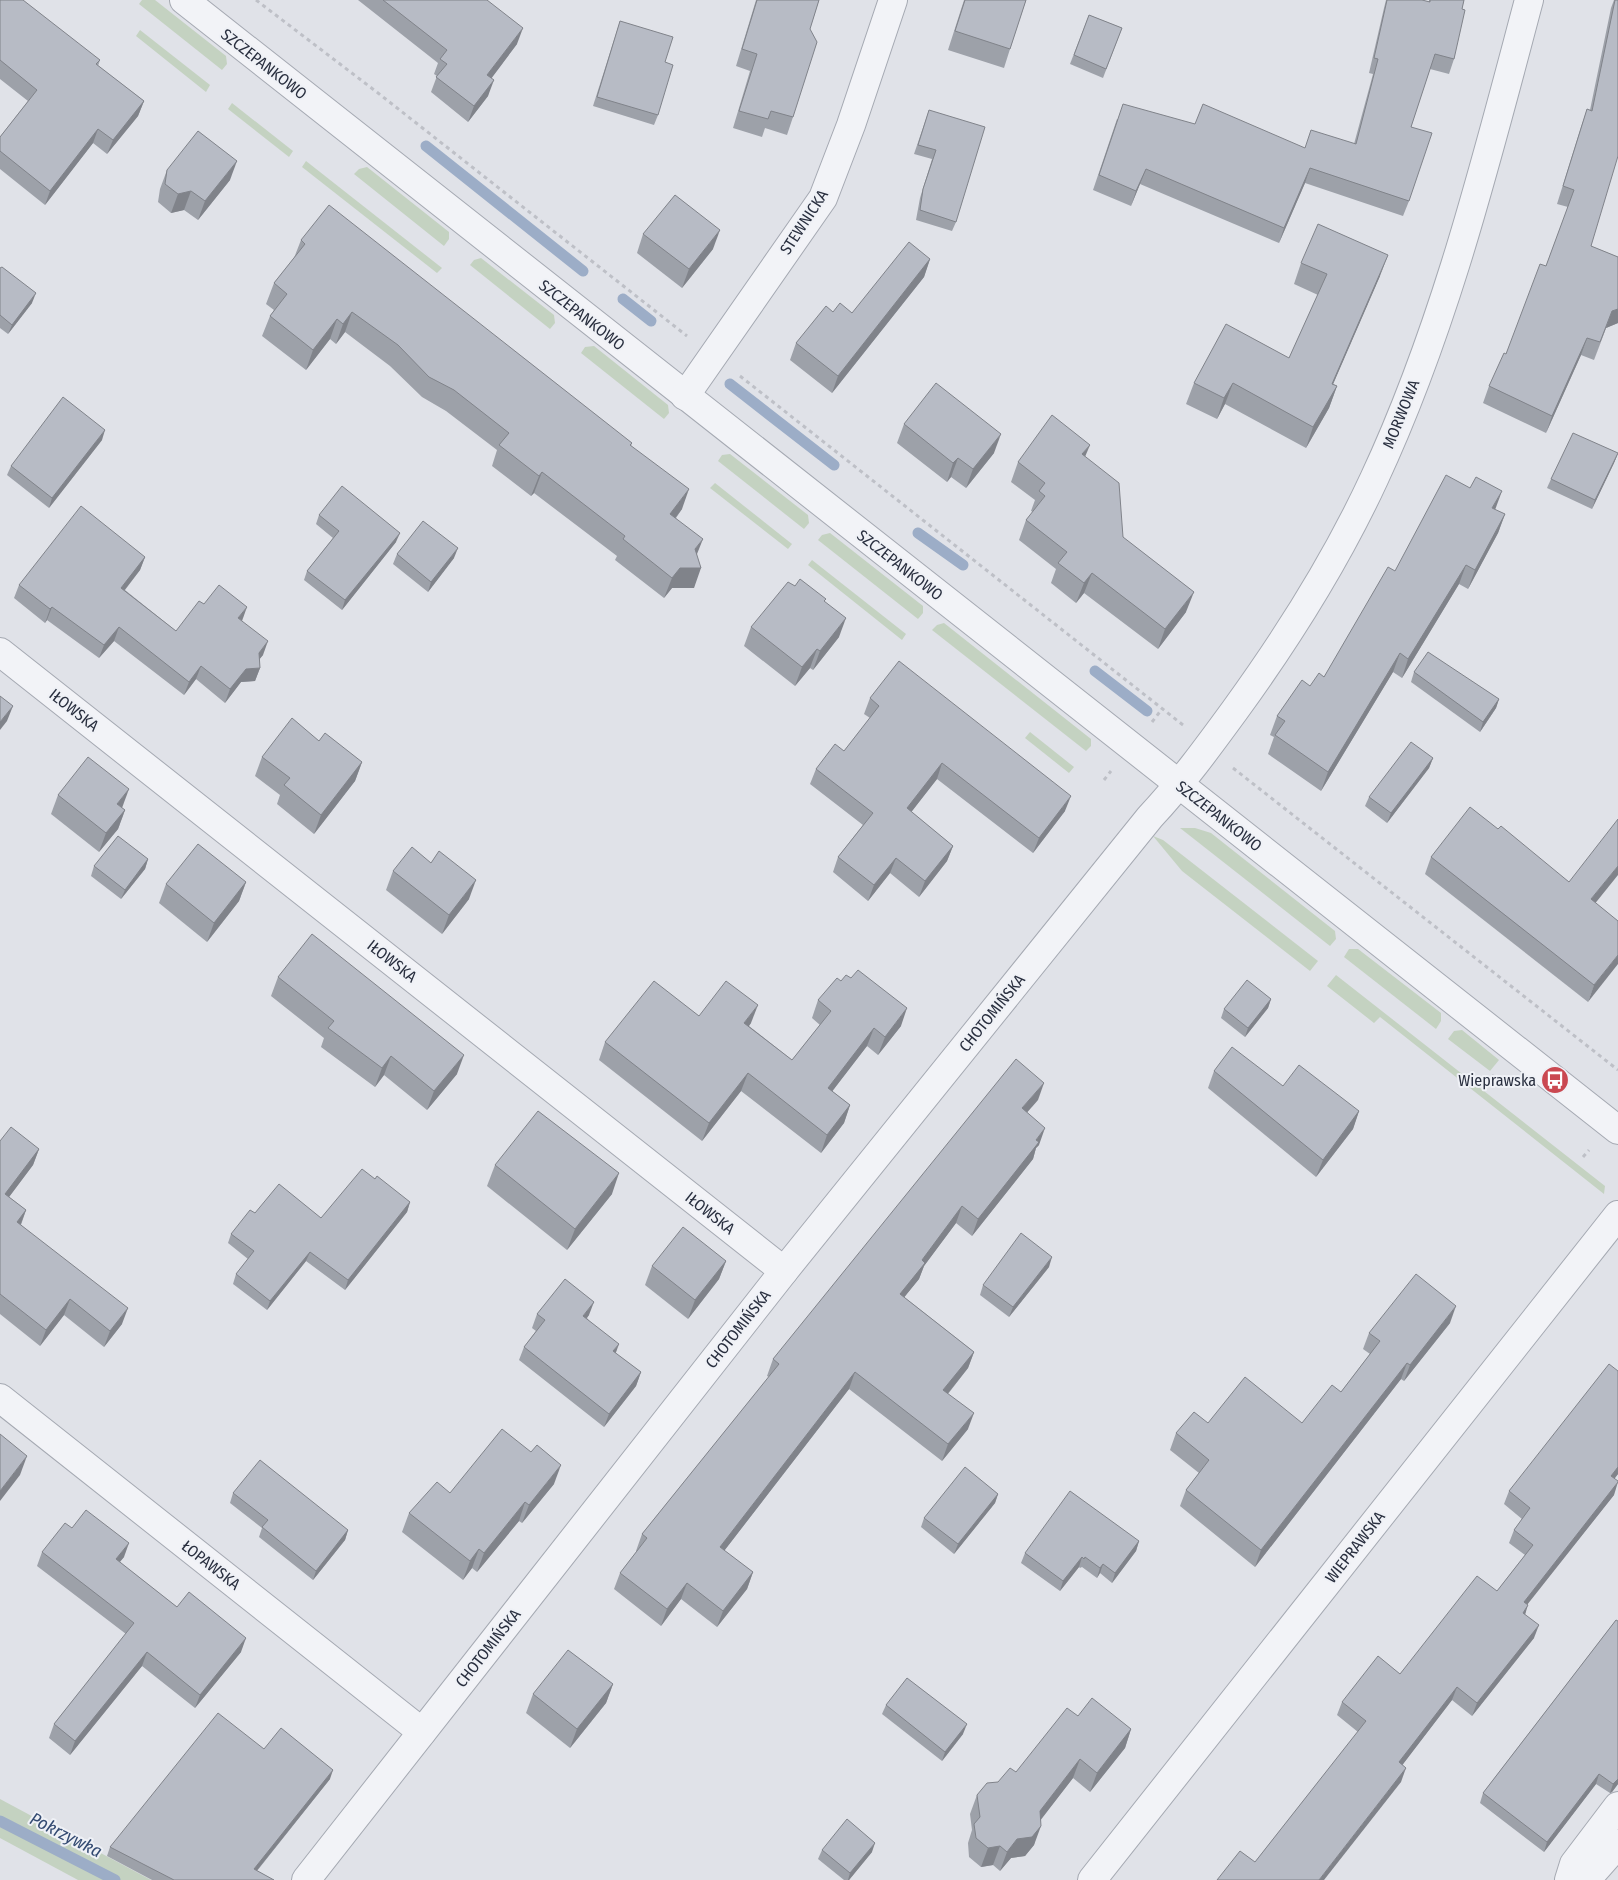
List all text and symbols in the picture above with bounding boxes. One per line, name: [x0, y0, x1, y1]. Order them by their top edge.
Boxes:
street label: SZCZEPANKOWO: [217, 25, 311, 103]
street label: STEWNICKA: [776, 186, 832, 258]
street label: SZCZEPANKOWO: [535, 276, 629, 354]
street label: MORWOWA: [1379, 376, 1424, 451]
street label: SZCZEPANKOWO: [853, 526, 947, 604]
street label: IŁOWSKA: [45, 685, 103, 736]
street label: SZCZEPANKOWO: [1172, 777, 1266, 855]
street label: IŁOWSKA: [363, 936, 421, 987]
street label: CHOTOMIŃSKA: [955, 970, 1029, 1056]
bus stop icon: Wieprawska: [1540, 1065, 1570, 1095]
place label: Wieprawska: [1458, 1071, 1536, 1090]
street label: IŁOWSKA: [681, 1188, 739, 1239]
street label: CHOTOMIŃSKA: [702, 1286, 775, 1372]
street label: WIEPRAWSKA: [1321, 1507, 1389, 1587]
street label: ŁOPAWSKA: [178, 1536, 245, 1594]
street label: CHOTOMIŃSKA: [452, 1605, 525, 1691]
water label: Pokrzywka: [26, 1807, 106, 1863]

